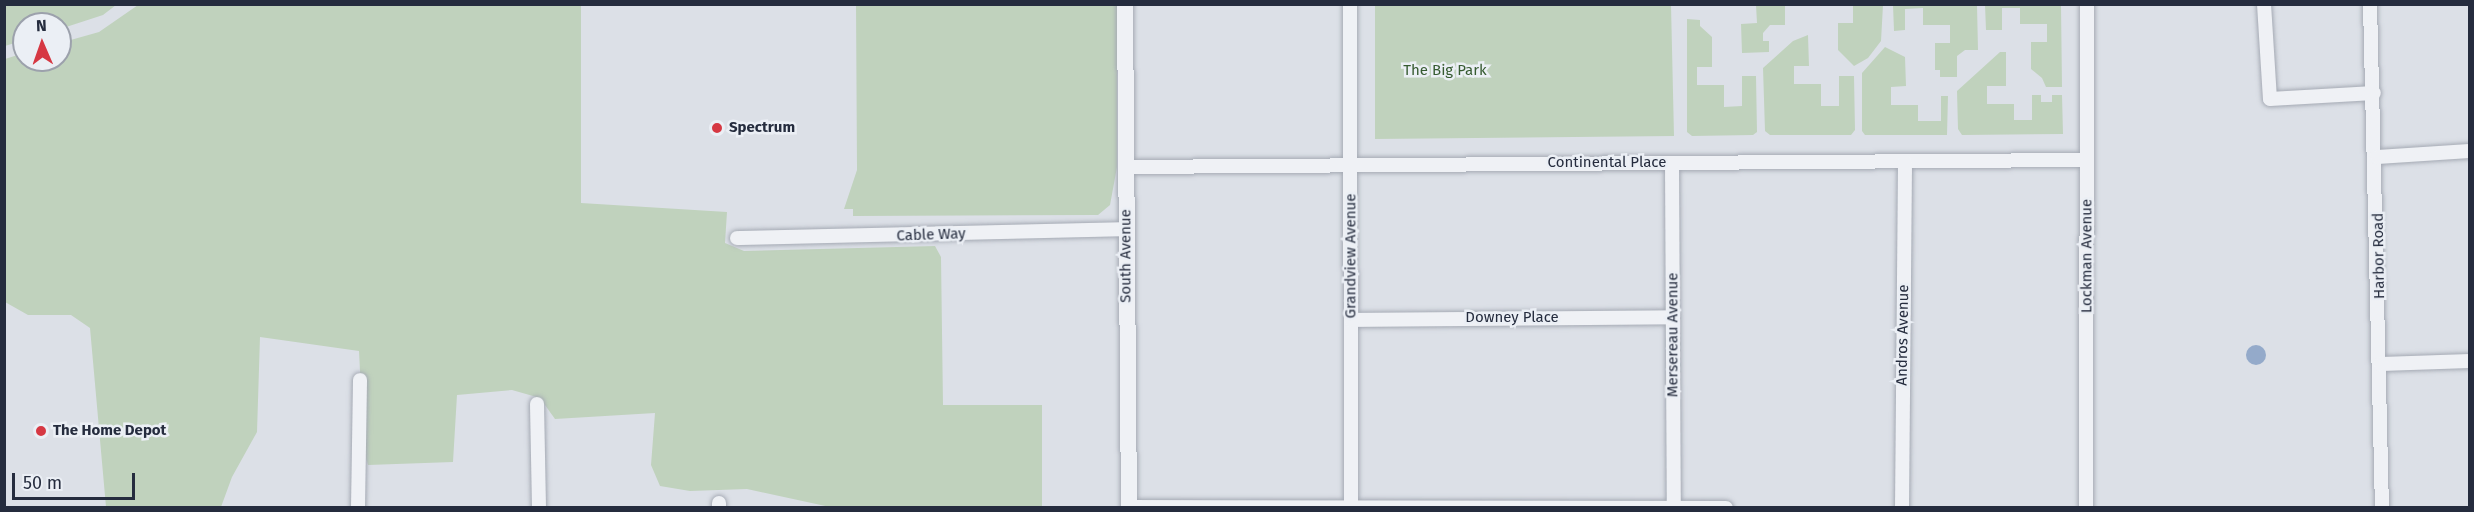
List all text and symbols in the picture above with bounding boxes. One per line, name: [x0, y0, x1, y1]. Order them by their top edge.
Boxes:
north arrow: [12, 12, 72, 72]
text: N: [36, 16, 47, 35]
park label: The Big Park: [1403, 62, 1487, 80]
place label: Spectrum: [729, 119, 795, 137]
marker: Spectrum: [710, 121, 724, 135]
street label: Continental Place: [1548, 154, 1666, 172]
street label: Grandview Avenue: [1342, 194, 1360, 318]
street label: Lockman Avenue: [2078, 199, 2096, 313]
street label: South Avenue: [1117, 209, 1135, 303]
street label: Harbor Road: [2369, 213, 2389, 299]
street label: Cable Way: [896, 225, 966, 245]
street label: Mersereau Avenue: [1664, 273, 1682, 397]
street label: Andros Avenue: [1893, 284, 1913, 386]
street label: Downey Place: [1465, 309, 1559, 327]
place label: The Home Depot: [53, 422, 166, 440]
marker: The Home Depot: [34, 424, 48, 438]
scale bar: [15, 461, 138, 499]
text: 50 m: [23, 472, 62, 494]

